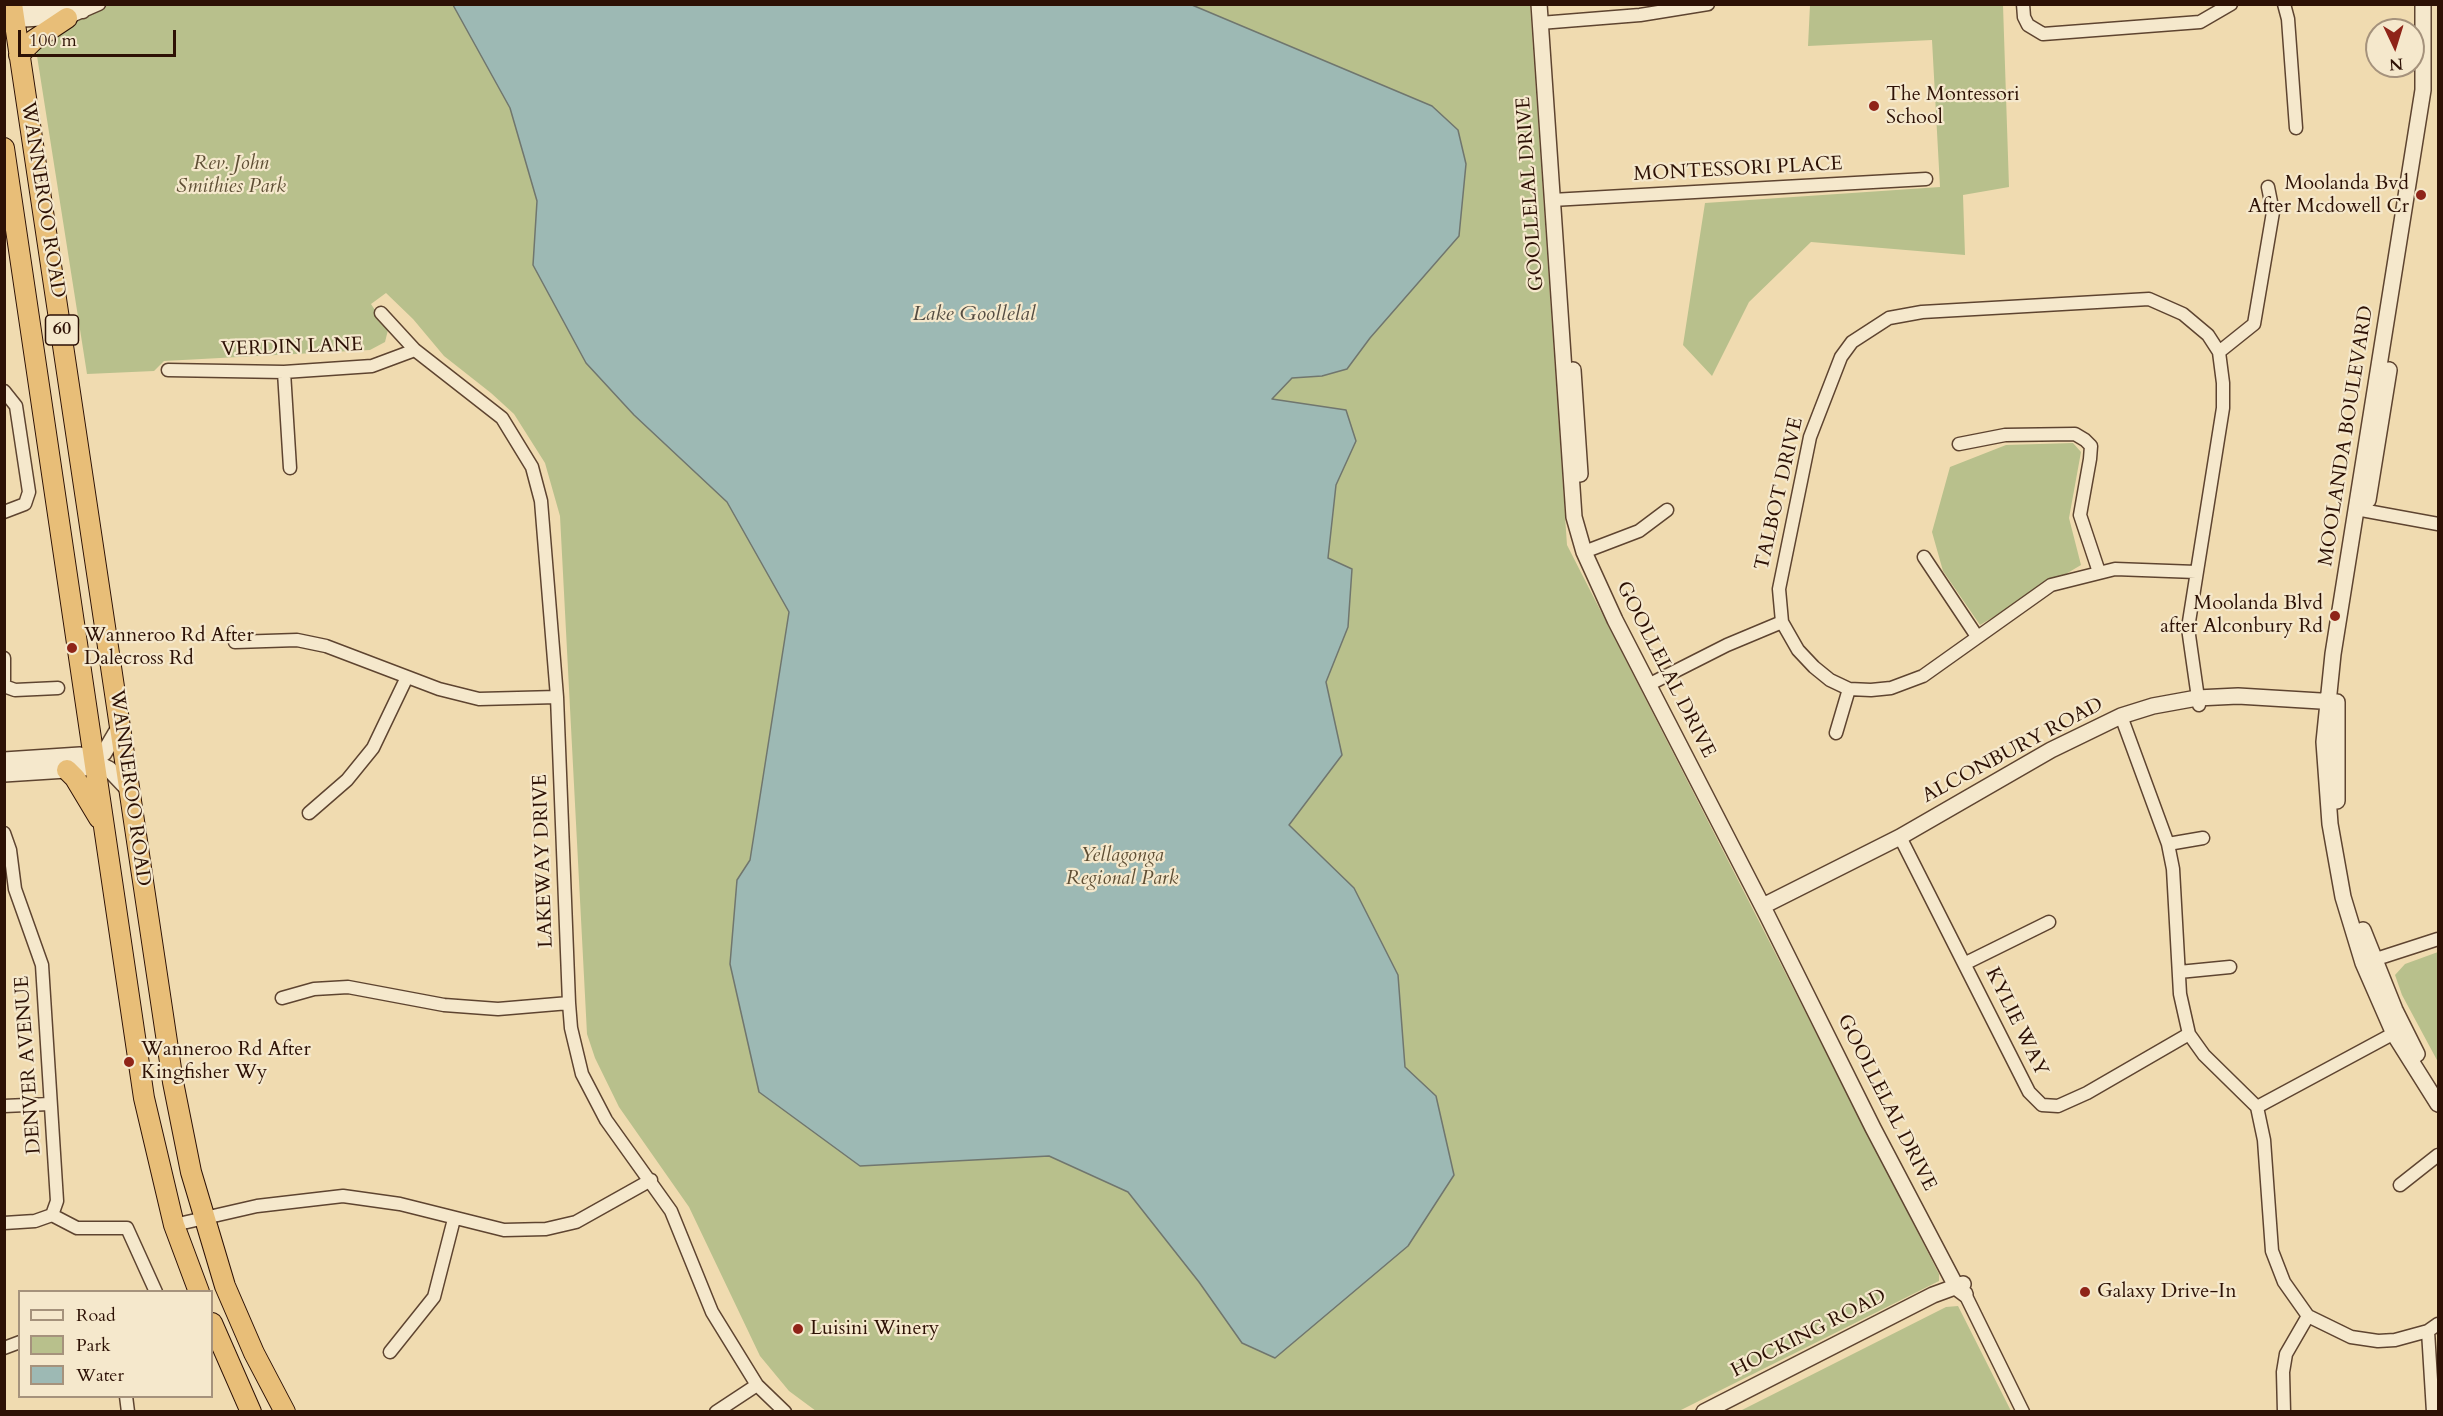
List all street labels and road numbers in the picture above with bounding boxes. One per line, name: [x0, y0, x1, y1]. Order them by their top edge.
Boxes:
street label: GOOLLELAL DRIVE: [1512, 96, 1550, 292]
street label: WANNEROO ROAD: [15, 100, 69, 300]
street label: MONTESSORI PLACE: [1633, 153, 1843, 187]
street label: MOOLANDA BOULEVARD: [2315, 304, 2379, 568]
road number: 60: [46, 315, 78, 345]
street label: VERDIN LANE: [221, 334, 363, 362]
street label: TALBOT DRIVE: [1751, 415, 1809, 573]
street label: GOOLLELAL DRIVE: [1610, 578, 1720, 762]
street label: WANNEROO ROAD: [103, 688, 155, 888]
street label: ALCONBURY ROAD: [1918, 693, 2108, 809]
street label: LAKEWAY DRIVE: [529, 774, 559, 948]
street label: KYLIE WAY: [1979, 964, 2053, 1080]
street label: DENVER AVENUE: [11, 975, 47, 1155]
street label: GOOLLELAL DRIVE: [1831, 1011, 1941, 1195]
street label: HOCKING ROAD: [1727, 1285, 1891, 1383]

